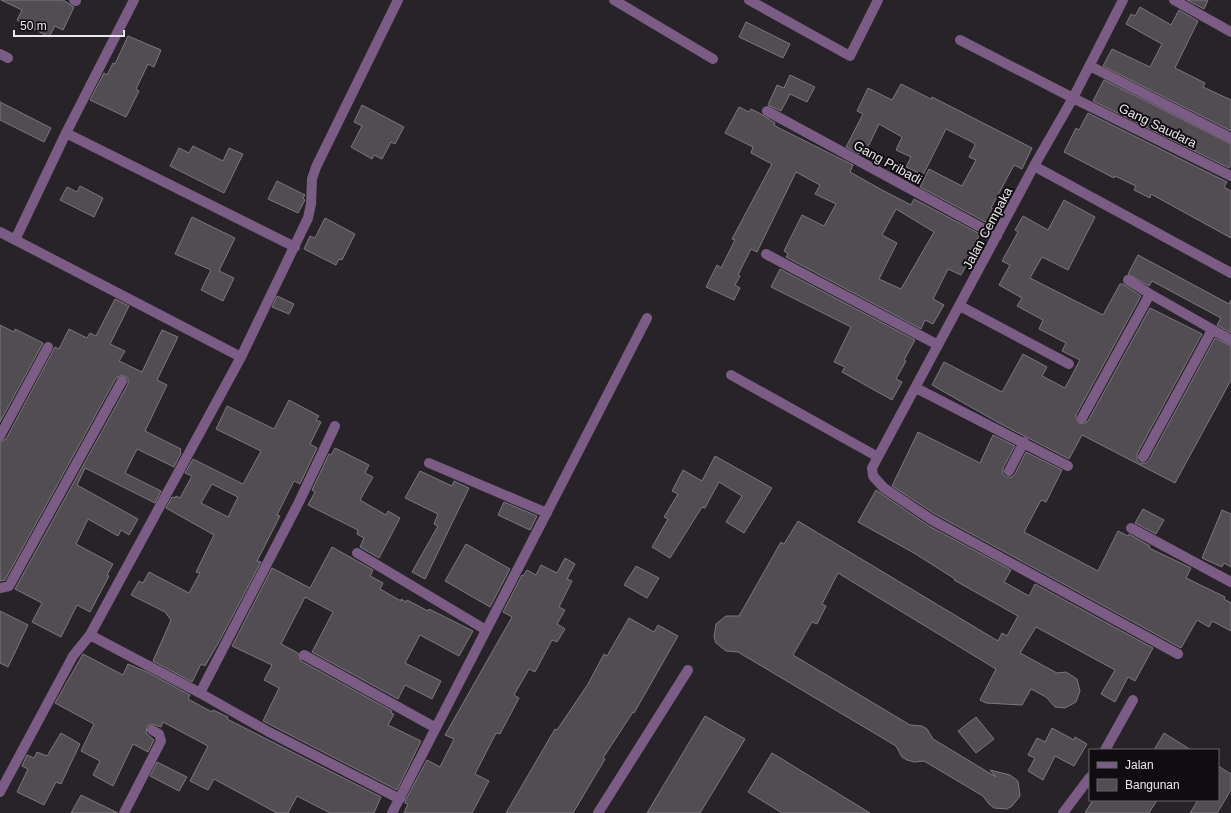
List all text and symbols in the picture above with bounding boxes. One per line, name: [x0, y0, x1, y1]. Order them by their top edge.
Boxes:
scale bar: [14, 12, 124, 38]
text: 50 m: [20, 19, 47, 33]
street label: Gang Saudara: [1116, 100, 1200, 151]
street label: Gang Pribadi: [851, 137, 925, 187]
street label: Jalan Cempaka: [960, 184, 1016, 272]
legend: [1089, 749, 1219, 801]
text: Jalan: [1125, 758, 1154, 772]
text: Bangunan: [1125, 778, 1180, 792]

